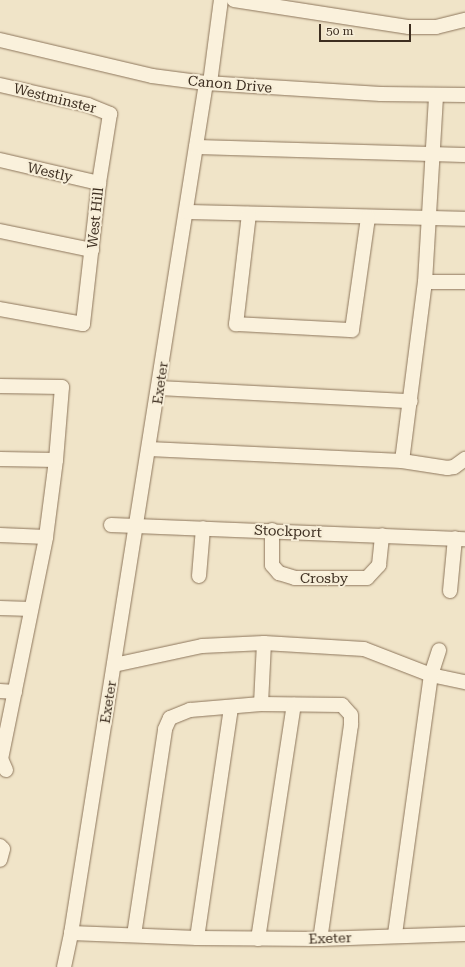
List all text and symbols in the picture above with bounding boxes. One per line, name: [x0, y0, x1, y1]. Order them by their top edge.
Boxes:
scale bar: [321, 16, 413, 42]
text: 50 m: [326, 24, 353, 38]
street label: Canon Drive: [187, 72, 273, 96]
street label: Westminster: [12, 80, 98, 116]
street label: Westly: [26, 159, 74, 185]
street label: West Hill: [83, 187, 107, 249]
street label: Exeter: [149, 361, 171, 405]
street label: Stockport: [254, 521, 322, 541]
street label: Crosby: [300, 570, 348, 586]
street label: Exeter: [96, 679, 120, 725]
street label: Exeter: [308, 929, 352, 947]

